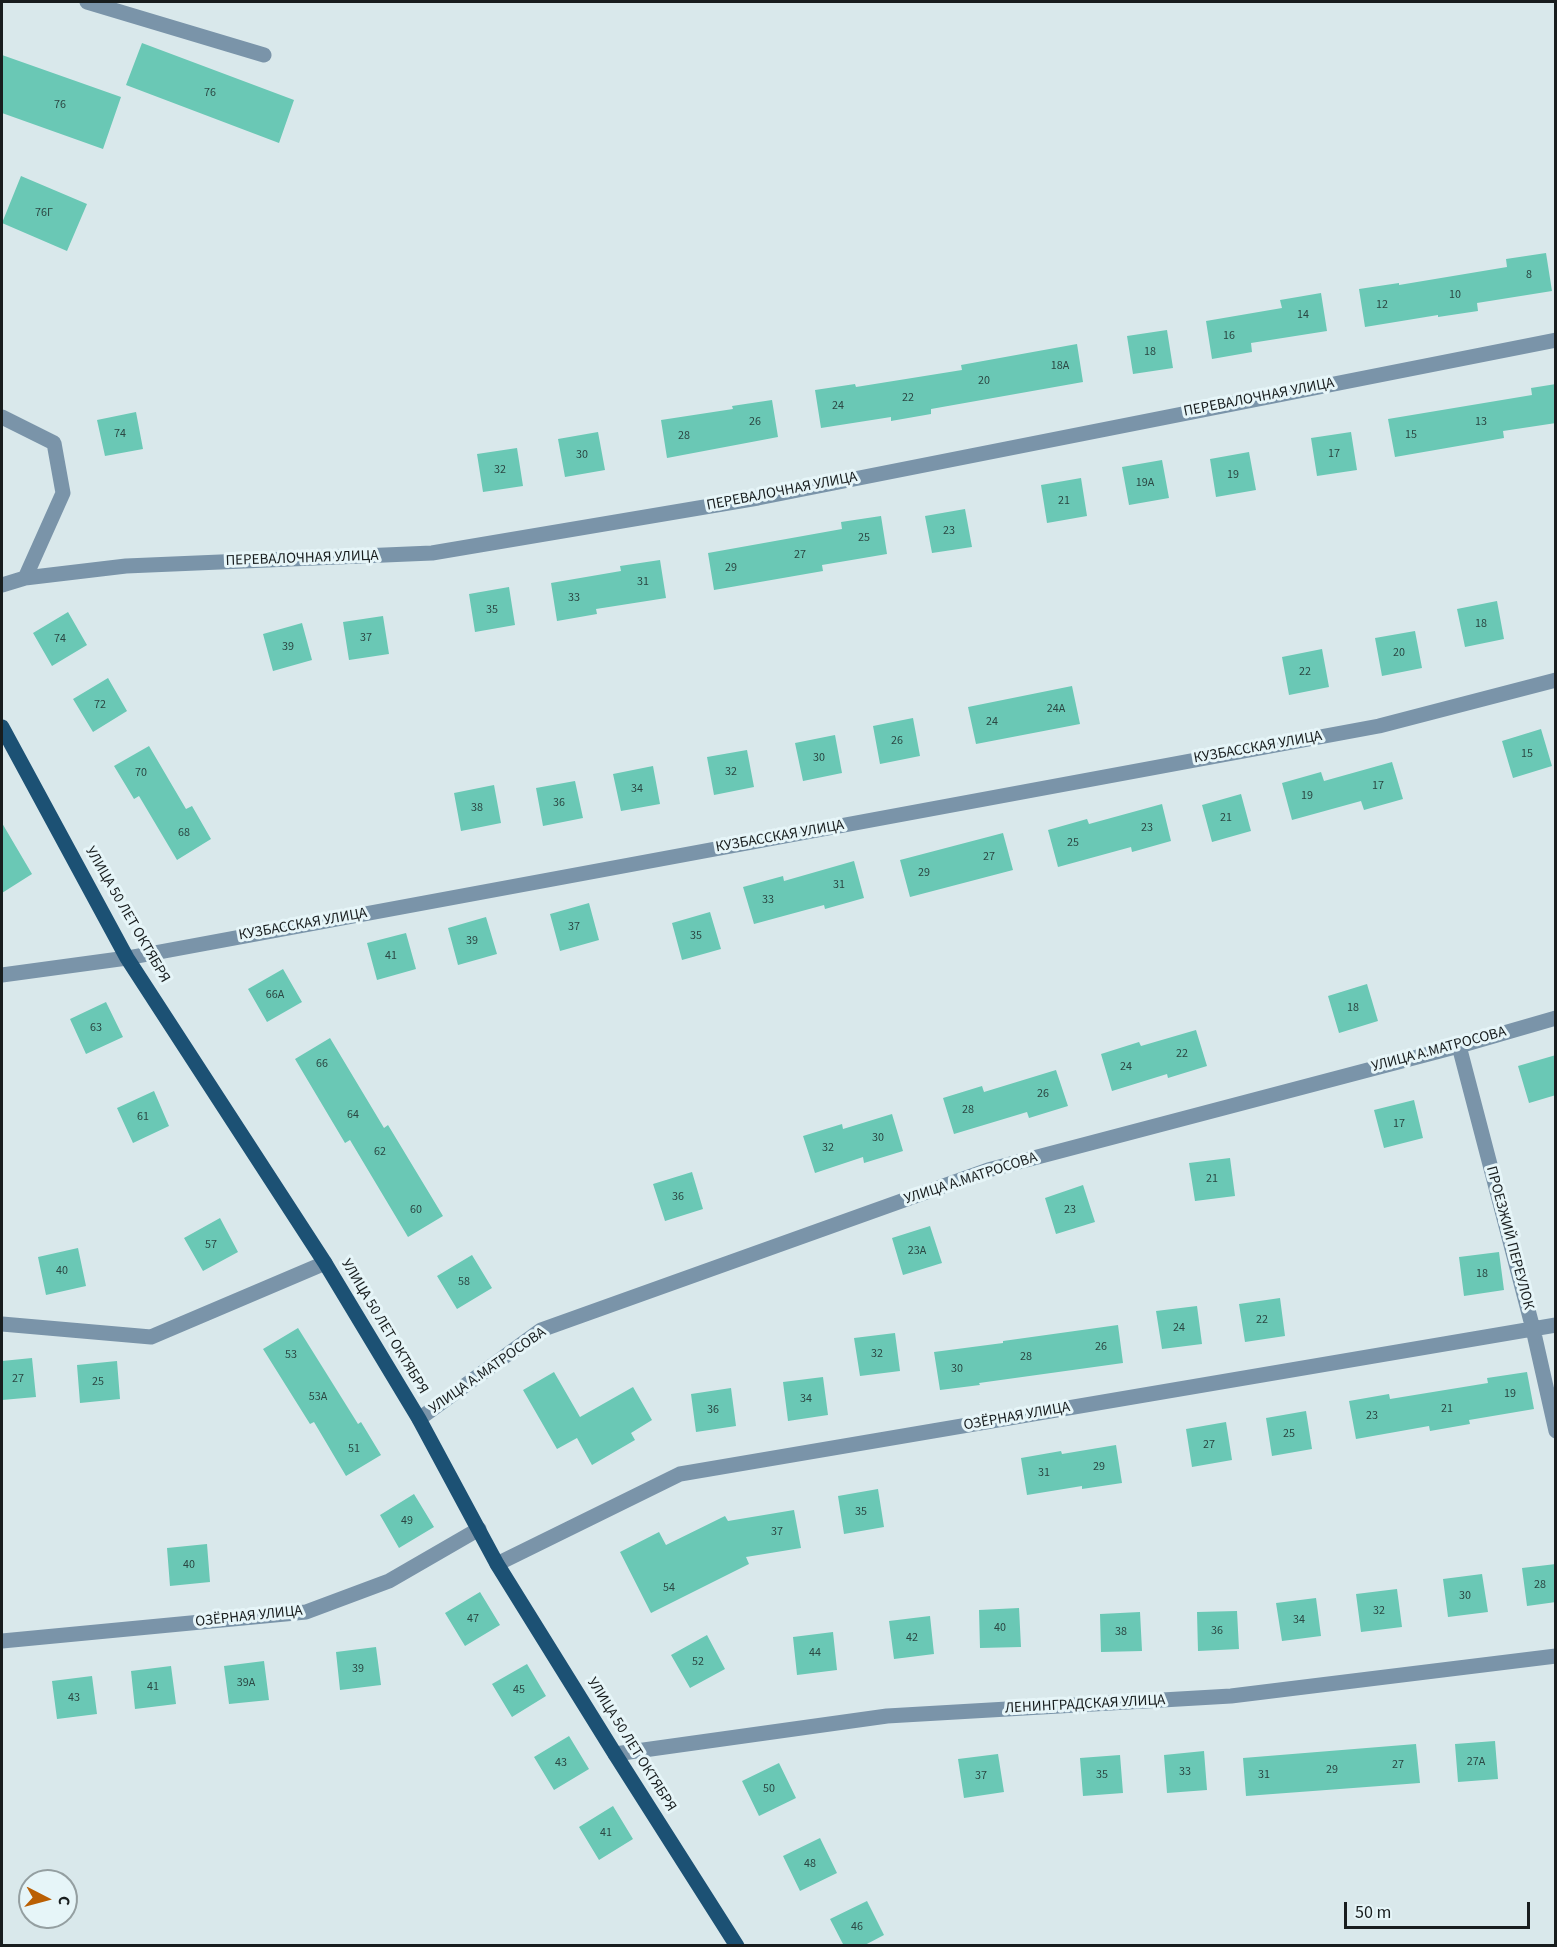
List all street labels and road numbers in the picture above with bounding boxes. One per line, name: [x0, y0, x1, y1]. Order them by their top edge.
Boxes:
street label: ПЕРЕВАЛОЧНАЯ УЛИЦА: [1182, 375, 1336, 421]
street label: ПЕРЕВАЛОЧНАЯ УЛИЦА: [705, 469, 859, 515]
street label: ПЕРЕВАЛОЧНАЯ УЛИЦА: [225, 547, 379, 571]
street label: КУЗБАССКАЯ УЛИЦА: [1192, 728, 1324, 768]
street label: КУЗБАССКАЯ УЛИЦА: [714, 817, 846, 857]
street label: УЛИЦА 50 ЛЕТ ОКТЯБРЯ: [81, 844, 173, 986]
street label: КУЗБАССКАЯ УЛИЦА: [237, 905, 369, 945]
street label: УЛИЦА А.МАТРОСОВА: [1370, 1023, 1508, 1077]
street label: УЛИЦА А.МАТРОСОВА: [902, 1149, 1040, 1209]
street label: ПРОЕЗЖИЙ ПЕРЕУЛОК: [1481, 1164, 1537, 1312]
street label: УЛИЦА 50 ЛЕТ ОКТЯБРЯ: [337, 1256, 431, 1398]
street label: УЛИЦА А.МАТРОСОВА: [426, 1324, 550, 1418]
street label: ОЗЁРНАЯ УЛИЦА: [962, 1399, 1072, 1435]
street label: ОЗЁРНАЯ УЛИЦА: [195, 1602, 303, 1632]
street label: УЛИЦА 50 ЛЕТ ОКТЯБРЯ: [583, 1675, 679, 1815]
street label: ЛЕНИНГРАДСКАЯ УЛИЦА: [1004, 1692, 1166, 1718]

